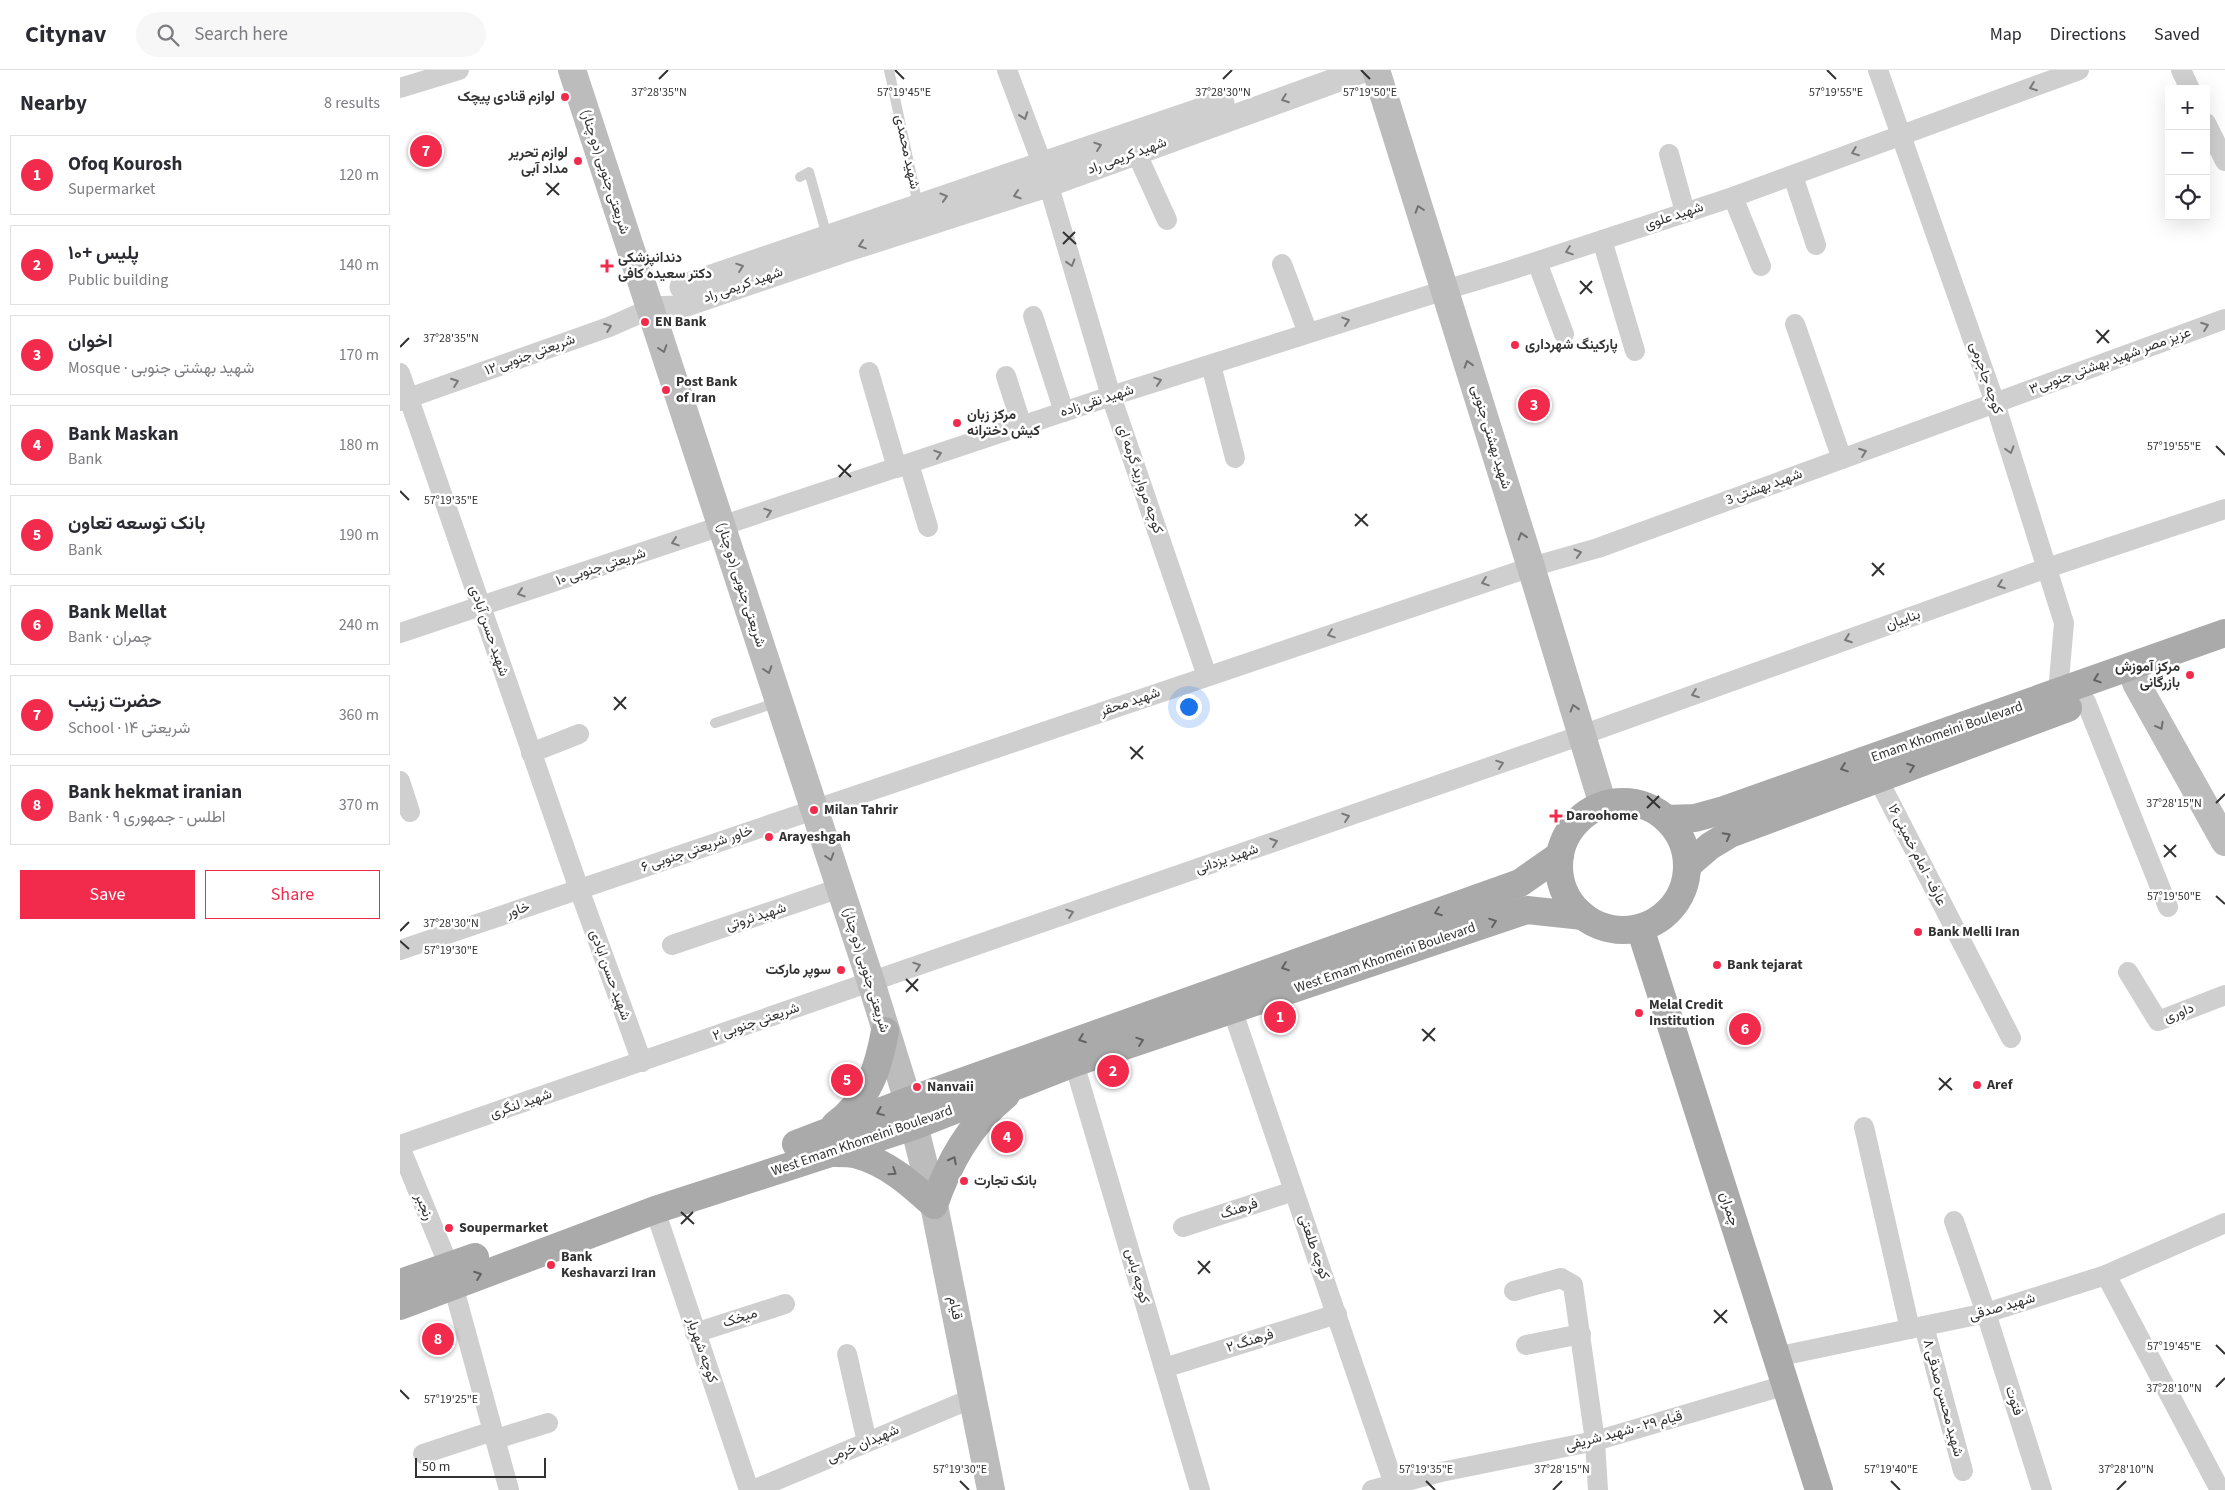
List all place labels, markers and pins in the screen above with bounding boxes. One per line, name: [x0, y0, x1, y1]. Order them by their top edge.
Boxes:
place label: لوازم قنادی پیچک: [458, 87, 555, 107]
marker: لوازم قنادی پیچک: [559, 91, 571, 103]
pin: 7: [410, 132, 442, 170]
place label: لوازم تحریر مداد آبی: [507, 143, 568, 179]
marker: لوازم تحریر مداد آبی: [572, 155, 584, 167]
place label: دندانپزشکی دکتر سعیده کافی: [618, 248, 712, 284]
marker: دندانپزشکی دکتر سعیده کافی: [600, 259, 614, 273]
place label: EN Bank: [655, 312, 707, 332]
marker: EN Bank: [639, 316, 651, 328]
place label: پارکینگ شهرداری: [1525, 335, 1618, 355]
marker: پارکینگ شهرداری: [1509, 339, 1521, 351]
place label: Post Bank of Iran: [676, 372, 738, 408]
marker: Post Bank of Iran: [660, 384, 672, 396]
pin: 3: [1518, 386, 1550, 424]
place label: مرکز زبان کیش دخترانه: [967, 405, 1040, 441]
marker: مرکز زبان کیش دخترانه: [951, 417, 963, 429]
place label: مرکز آموزش بازرگانی: [2115, 657, 2180, 693]
marker: مرکز آموزش بازرگانی: [2184, 669, 2196, 681]
place label: Milan Tahrir: [824, 800, 898, 820]
marker: Milan Tahrir: [808, 804, 820, 816]
place label: Daroohome: [1566, 806, 1638, 826]
marker: Daroohome: [1550, 810, 1562, 822]
place label: Arayeshgah: [778, 827, 851, 847]
marker: Arayeshgah: [763, 831, 775, 843]
place label: Bank Melli Iran: [1928, 922, 2020, 942]
marker: Bank Melli Iran: [1912, 926, 1924, 938]
place label: Bank tejarat: [1727, 955, 1803, 975]
marker: Bank tejarat: [1711, 959, 1723, 971]
place label: سوپر مارکت: [765, 960, 831, 980]
marker: سوپر مارکت: [835, 964, 847, 976]
place label: Melal Credit Institution: [1649, 995, 1724, 1031]
pin: 1: [1264, 998, 1296, 1036]
marker: Melal Credit Institution: [1633, 1007, 1645, 1019]
pin: 6: [1729, 1010, 1761, 1048]
pin: 2: [1097, 1052, 1129, 1090]
pin: 5: [831, 1061, 863, 1099]
place label: Aref: [1986, 1075, 2014, 1095]
place label: Nanvaii: [927, 1077, 974, 1097]
marker: Aref: [1971, 1079, 1983, 1091]
marker: Nanvaii: [911, 1081, 923, 1093]
pin: 4: [991, 1118, 1023, 1156]
place label: بانک تجارت: [974, 1171, 1037, 1191]
marker: بانک تجارت: [958, 1175, 970, 1187]
place label: Soupermarket: [459, 1218, 549, 1238]
marker: Soupermarket: [443, 1222, 455, 1234]
place label: Bank Keshavarzi Iran: [561, 1247, 656, 1283]
marker: Bank Keshavarzi Iran: [545, 1259, 557, 1271]
pin: 8: [422, 1320, 454, 1358]

